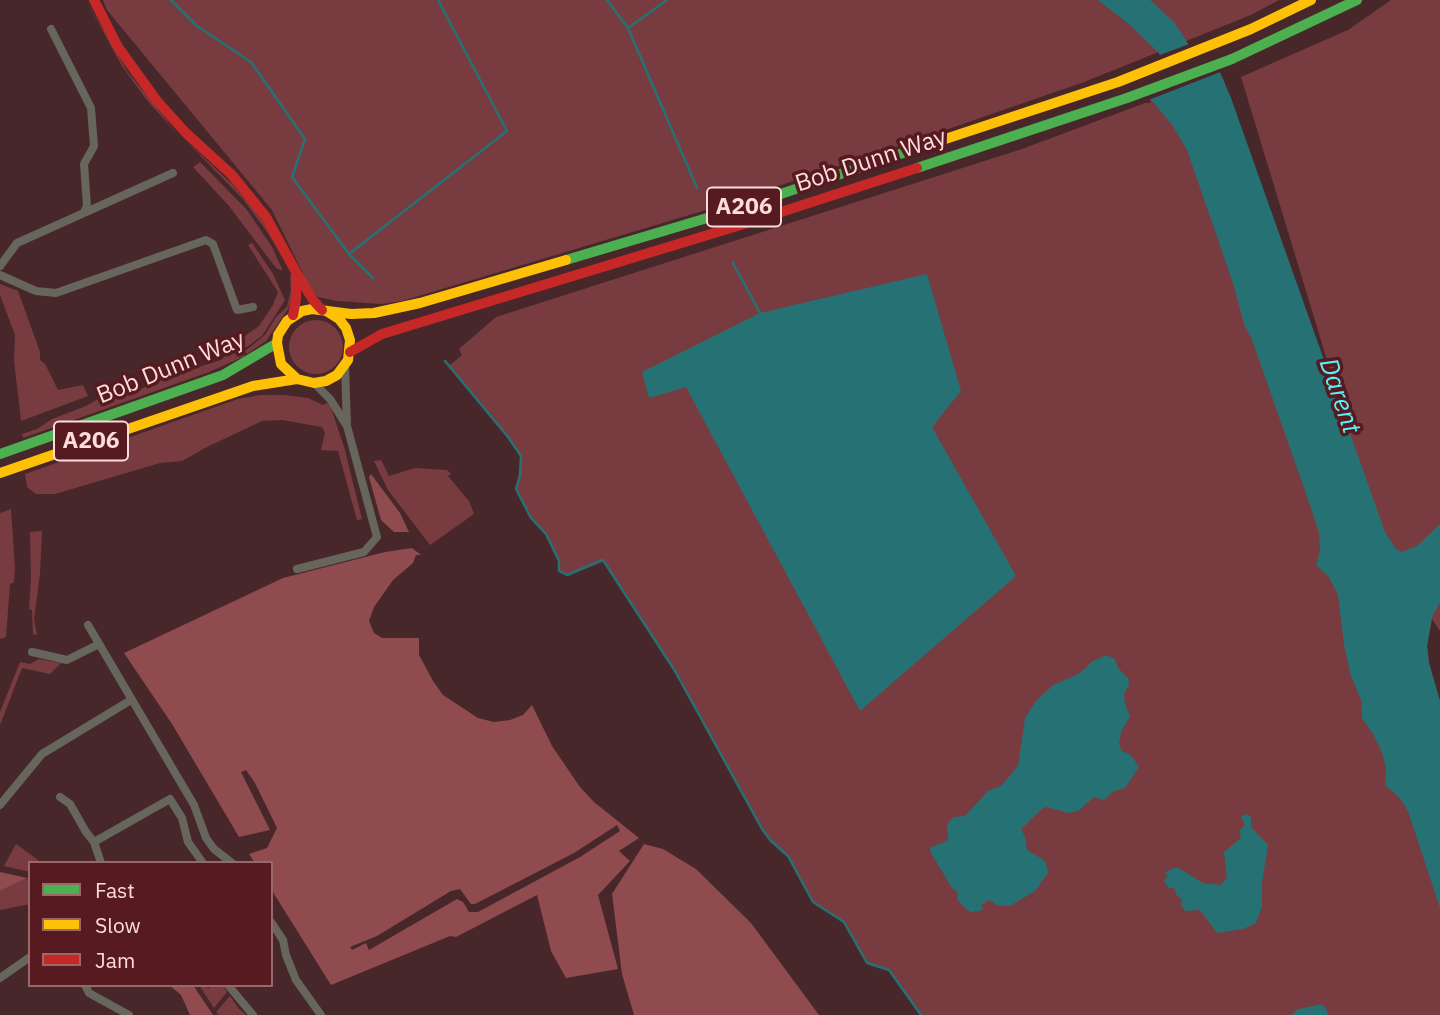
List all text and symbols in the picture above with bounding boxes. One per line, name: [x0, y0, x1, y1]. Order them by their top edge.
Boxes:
street label: Bob Dunn Way: [792, 123, 950, 199]
road number: A206: [707, 188, 781, 227]
street label: Bob Dunn Way: [93, 325, 249, 411]
water label: Darent: [1312, 354, 1366, 438]
road number: A206: [54, 422, 128, 461]
legend: [28, 861, 273, 987]
text: Fast: [95, 876, 135, 904]
text: Slow: [95, 911, 141, 939]
text: Jam: [95, 946, 135, 974]

